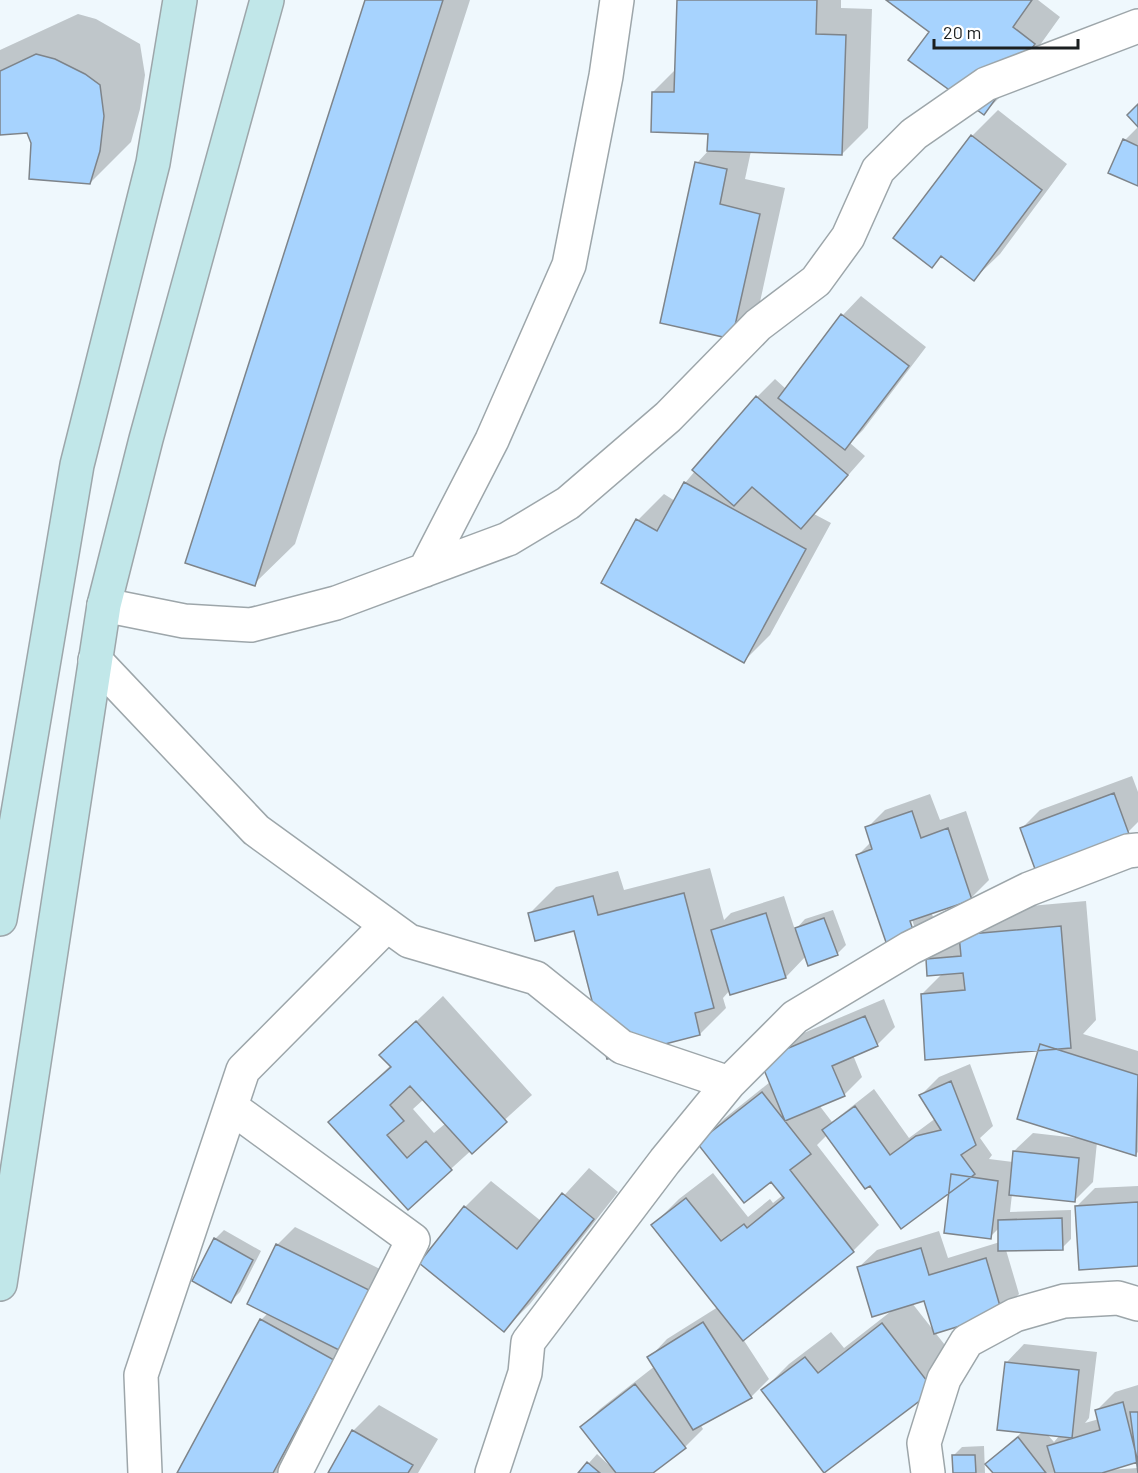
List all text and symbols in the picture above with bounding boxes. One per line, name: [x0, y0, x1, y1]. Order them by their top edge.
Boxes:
scale bar: [934, 12, 1078, 50]
text: 20 m: [943, 21, 981, 43]

